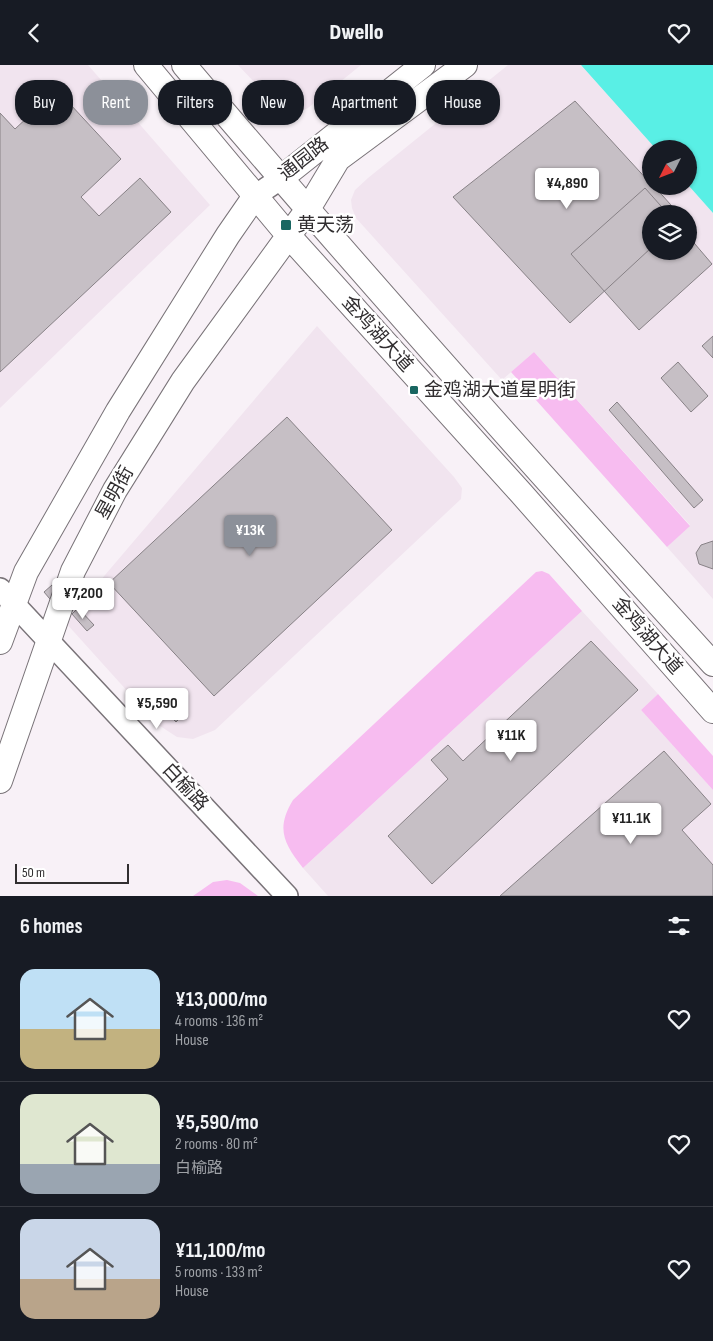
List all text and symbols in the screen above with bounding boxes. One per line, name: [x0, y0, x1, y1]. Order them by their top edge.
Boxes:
icon: back: [20, 19, 48, 47]
text: Dwello: [330, 19, 383, 46]
icon: heart: [665, 19, 693, 47]
chip: Buy: [15, 80, 73, 125]
chip: Rent: [83, 80, 148, 125]
chip: Filters: [158, 80, 232, 125]
chip: New: [242, 80, 304, 125]
chip: Apartment: [314, 80, 416, 125]
chip: House: [426, 80, 500, 125]
street label: 通园路: [274, 132, 334, 186]
north arrow: [642, 140, 698, 195]
map controls: [642, 140, 697, 260]
pin: ¥4,890: [526, 167, 608, 210]
text: ¥4,890: [546, 174, 588, 193]
button: layers: [642, 205, 697, 260]
place label: 黄天荡: [297, 214, 354, 237]
marker: 黄天荡: [279, 218, 293, 232]
street label: 金鸡湖大道: [337, 291, 417, 377]
place label: 金鸡湖大道星明街: [424, 379, 576, 402]
marker: 金鸡湖大道星明街: [408, 384, 420, 396]
street label: 星明街: [91, 462, 139, 524]
pin: ¥13K: [220, 515, 280, 557]
text: ¥13K: [235, 521, 265, 540]
pin: ¥7,200: [42, 577, 124, 620]
text: ¥7,200: [63, 584, 103, 603]
street label: 金鸡湖大道: [607, 593, 687, 679]
pin: ¥5,590: [116, 687, 198, 730]
text: ¥5,590: [136, 694, 178, 713]
pin: ¥11K: [481, 719, 541, 762]
text: ¥11K: [497, 726, 525, 745]
street label: 白榆路: [157, 758, 213, 816]
pin: ¥11.1K: [590, 803, 672, 845]
text: ¥11.1K: [611, 809, 651, 828]
scale bar: [15, 861, 129, 884]
text: 50 m: [22, 864, 45, 881]
icon: filters: [665, 912, 693, 940]
text: 6 homes: [20, 914, 83, 939]
text: ¥13,000/mo: [175, 987, 267, 1012]
icon: home: [60, 989, 120, 1049]
icon: heart: [665, 1005, 693, 1033]
text: 4 rooms · 136 m²: [175, 1012, 263, 1031]
text: House: [175, 1031, 209, 1050]
text: ¥5,590/mo: [175, 1110, 259, 1135]
icon: home: [60, 1114, 120, 1174]
icon: heart: [665, 1130, 693, 1158]
text: 2 rooms · 80 m²: [175, 1135, 258, 1154]
text: 白榆路: [175, 1159, 223, 1178]
text: ¥11,100/mo: [175, 1238, 265, 1263]
icon: home: [60, 1239, 120, 1299]
icon: heart: [665, 1255, 693, 1283]
text: 5 rooms · 133 m²: [175, 1263, 263, 1282]
text: House: [175, 1282, 209, 1301]

